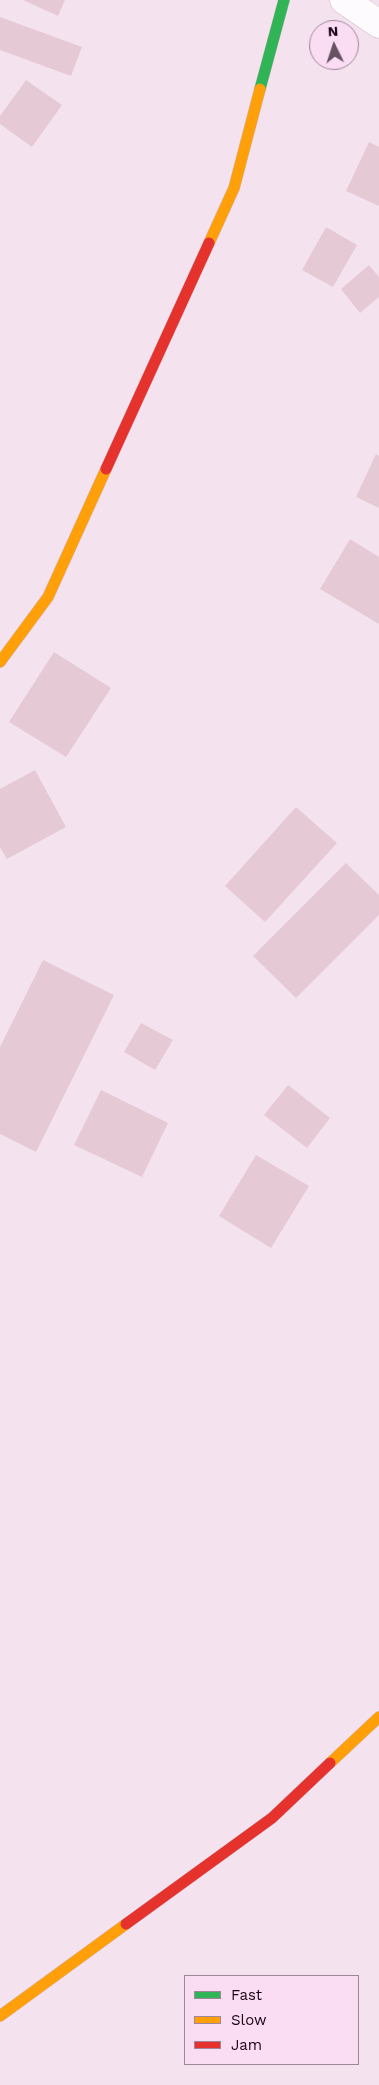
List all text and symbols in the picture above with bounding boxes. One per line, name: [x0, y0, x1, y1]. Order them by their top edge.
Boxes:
north arrow: [309, 20, 359, 70]
text: N: [327, 23, 339, 39]
legend: [184, 1975, 359, 2065]
text: Fast: [231, 1986, 262, 2004]
text: Slow: [231, 2011, 267, 2029]
text: Jam: [231, 2036, 262, 2054]

